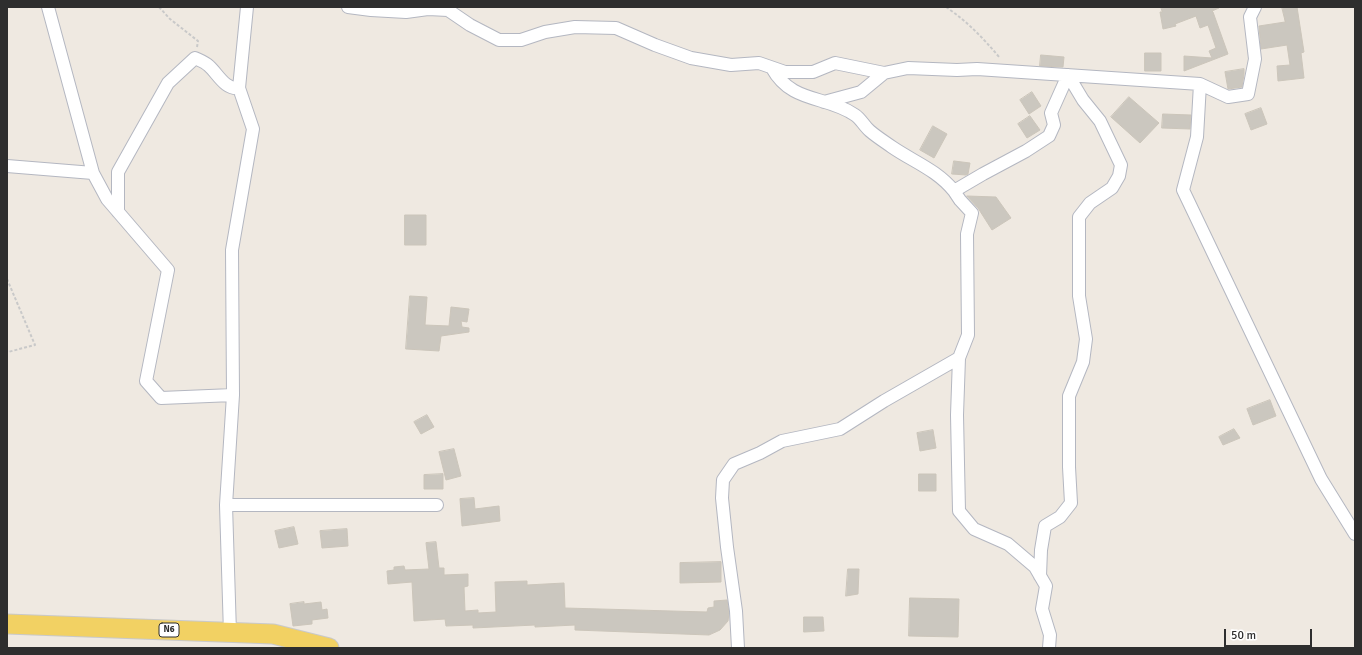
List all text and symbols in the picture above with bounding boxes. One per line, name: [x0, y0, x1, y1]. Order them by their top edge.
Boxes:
scale bar: [1226, 621, 1314, 647]
road number: N6: [159, 623, 179, 637]
text: 50 m: [1231, 628, 1256, 643]

